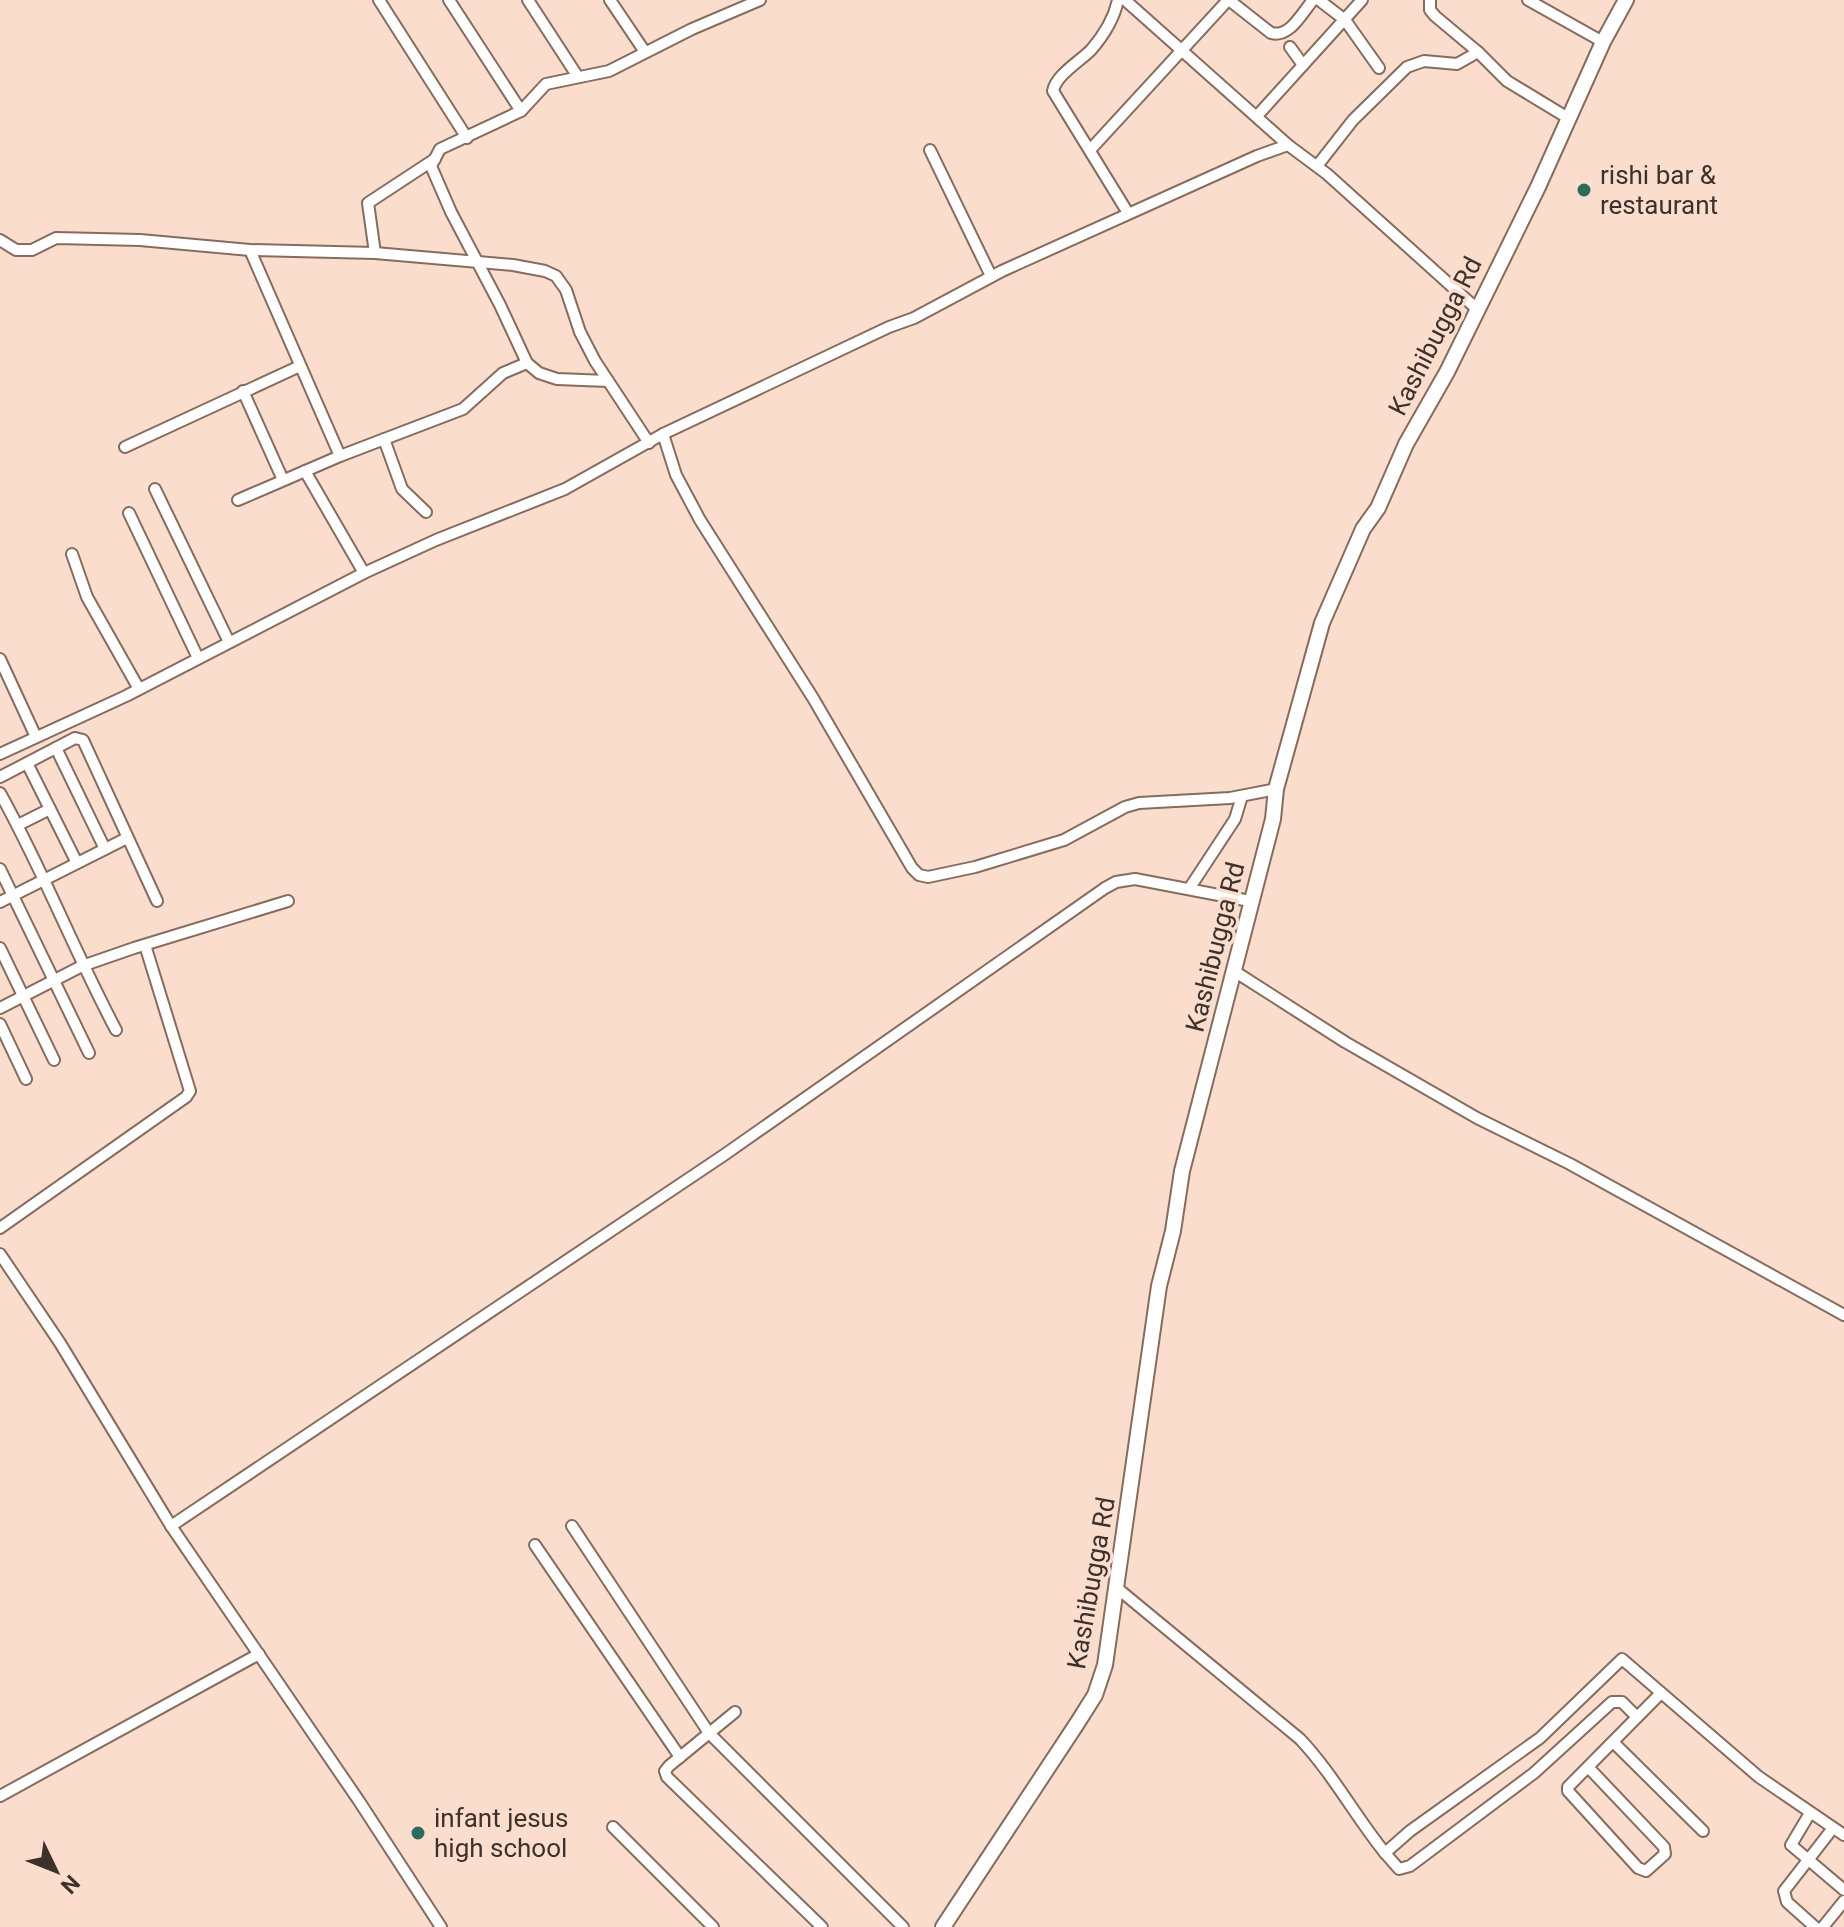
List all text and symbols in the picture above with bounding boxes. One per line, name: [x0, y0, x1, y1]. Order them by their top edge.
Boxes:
place label: rishi bar & restaurant: [1600, 160, 1718, 220]
marker: rishi bar & restaurant: [1575, 181, 1593, 199]
street label: Kashibugga Rd: [1382, 252, 1488, 420]
street label: Kashibugga Rd: [1179, 859, 1251, 1035]
street label: Kashibugga Rd: [1061, 1495, 1121, 1671]
place label: infant jesus high school: [434, 1803, 568, 1863]
marker: infant jesus high school: [409, 1824, 427, 1842]
north arrow: [16, 1831, 96, 1911]
text: N: [56, 1870, 85, 1899]

